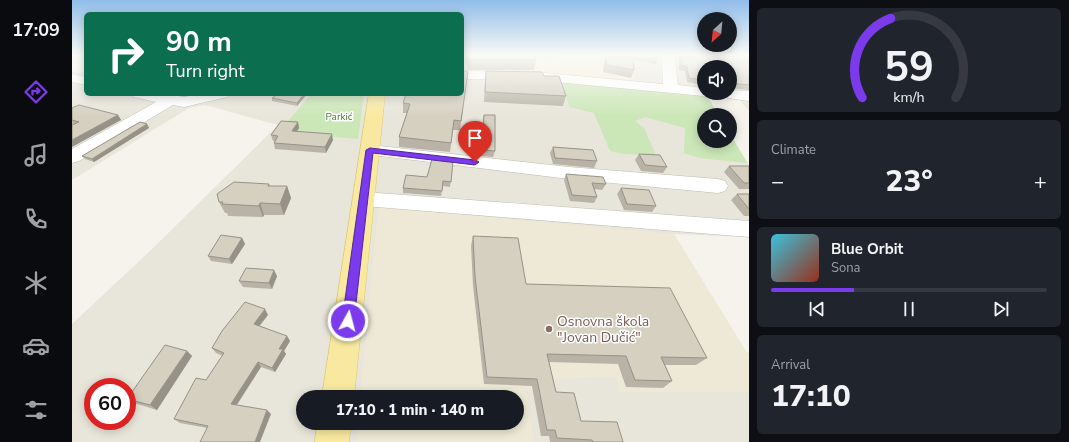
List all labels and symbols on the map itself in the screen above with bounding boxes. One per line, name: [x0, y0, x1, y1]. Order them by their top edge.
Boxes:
north arrow: [697, 12, 737, 52]
park label: Parkić: [326, 110, 353, 124]
pin: [458, 121, 492, 162]
position arrow: [327, 300, 369, 342]
place label: Osnovna škola "Jovan Dučić": [557, 312, 649, 347]
marker: Osnovna škola "Jovan Dučić": [544, 324, 554, 334]
speed limit sign: 60: [84, 378, 136, 430]

